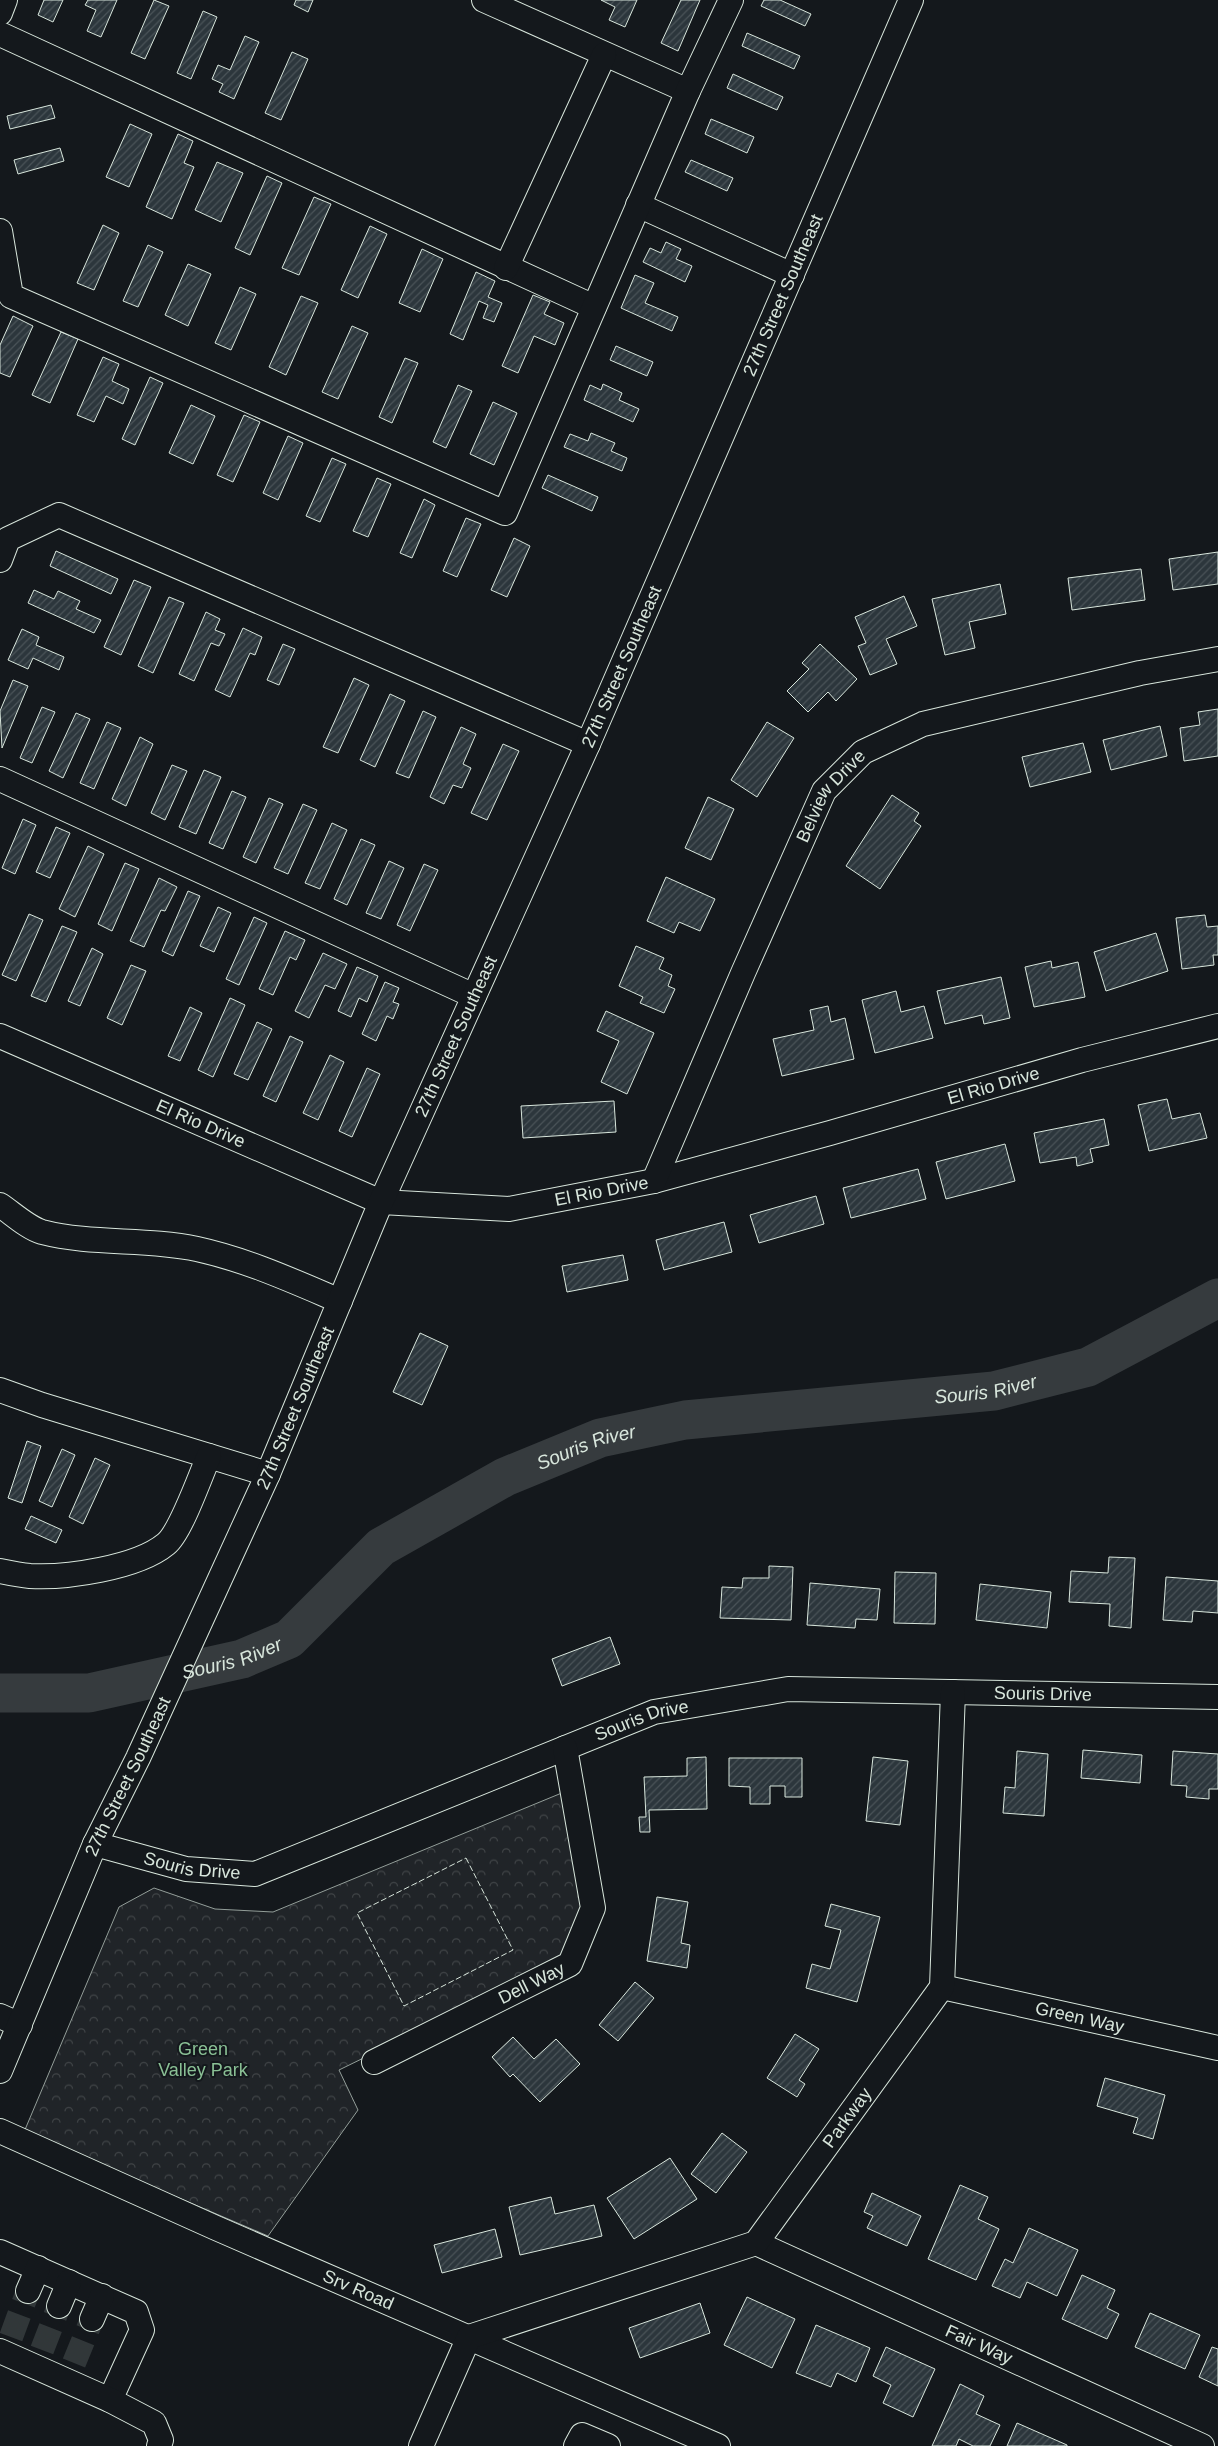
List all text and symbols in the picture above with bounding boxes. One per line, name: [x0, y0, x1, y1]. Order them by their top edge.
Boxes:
street label: 27th Street Southeast: [739, 211, 827, 379]
street label: 27th Street Southeast: [578, 583, 665, 751]
street label: Belview Drive: [793, 746, 869, 845]
street label: 27th Street Southeast: [411, 953, 501, 1120]
street label: El Rio Drive: [945, 1063, 1042, 1109]
street label: El Rio Drive: [153, 1095, 248, 1152]
street label: El Rio Drive: [553, 1172, 650, 1210]
street label: 27th Street Southeast: [252, 1324, 338, 1492]
water label: Souris River: [933, 1370, 1040, 1408]
water label: Souris River: [533, 1421, 638, 1474]
water label: Souris River: [180, 1633, 286, 1683]
street label: Souris Drive: [994, 1683, 1092, 1705]
street label: 27th Street Southeast: [81, 1694, 175, 1859]
street label: Souris Drive: [592, 1696, 690, 1745]
street label: Souris Drive: [141, 1848, 241, 1883]
street label: Dell Way: [495, 1958, 568, 2008]
street label: Green Way: [1033, 1998, 1126, 2037]
park label: Green Valley Park: [158, 2039, 249, 2080]
street label: Parkway: [819, 2084, 875, 2151]
street label: Srv Road: [320, 2266, 397, 2314]
street label: Fair Way: [942, 2321, 1016, 2368]

